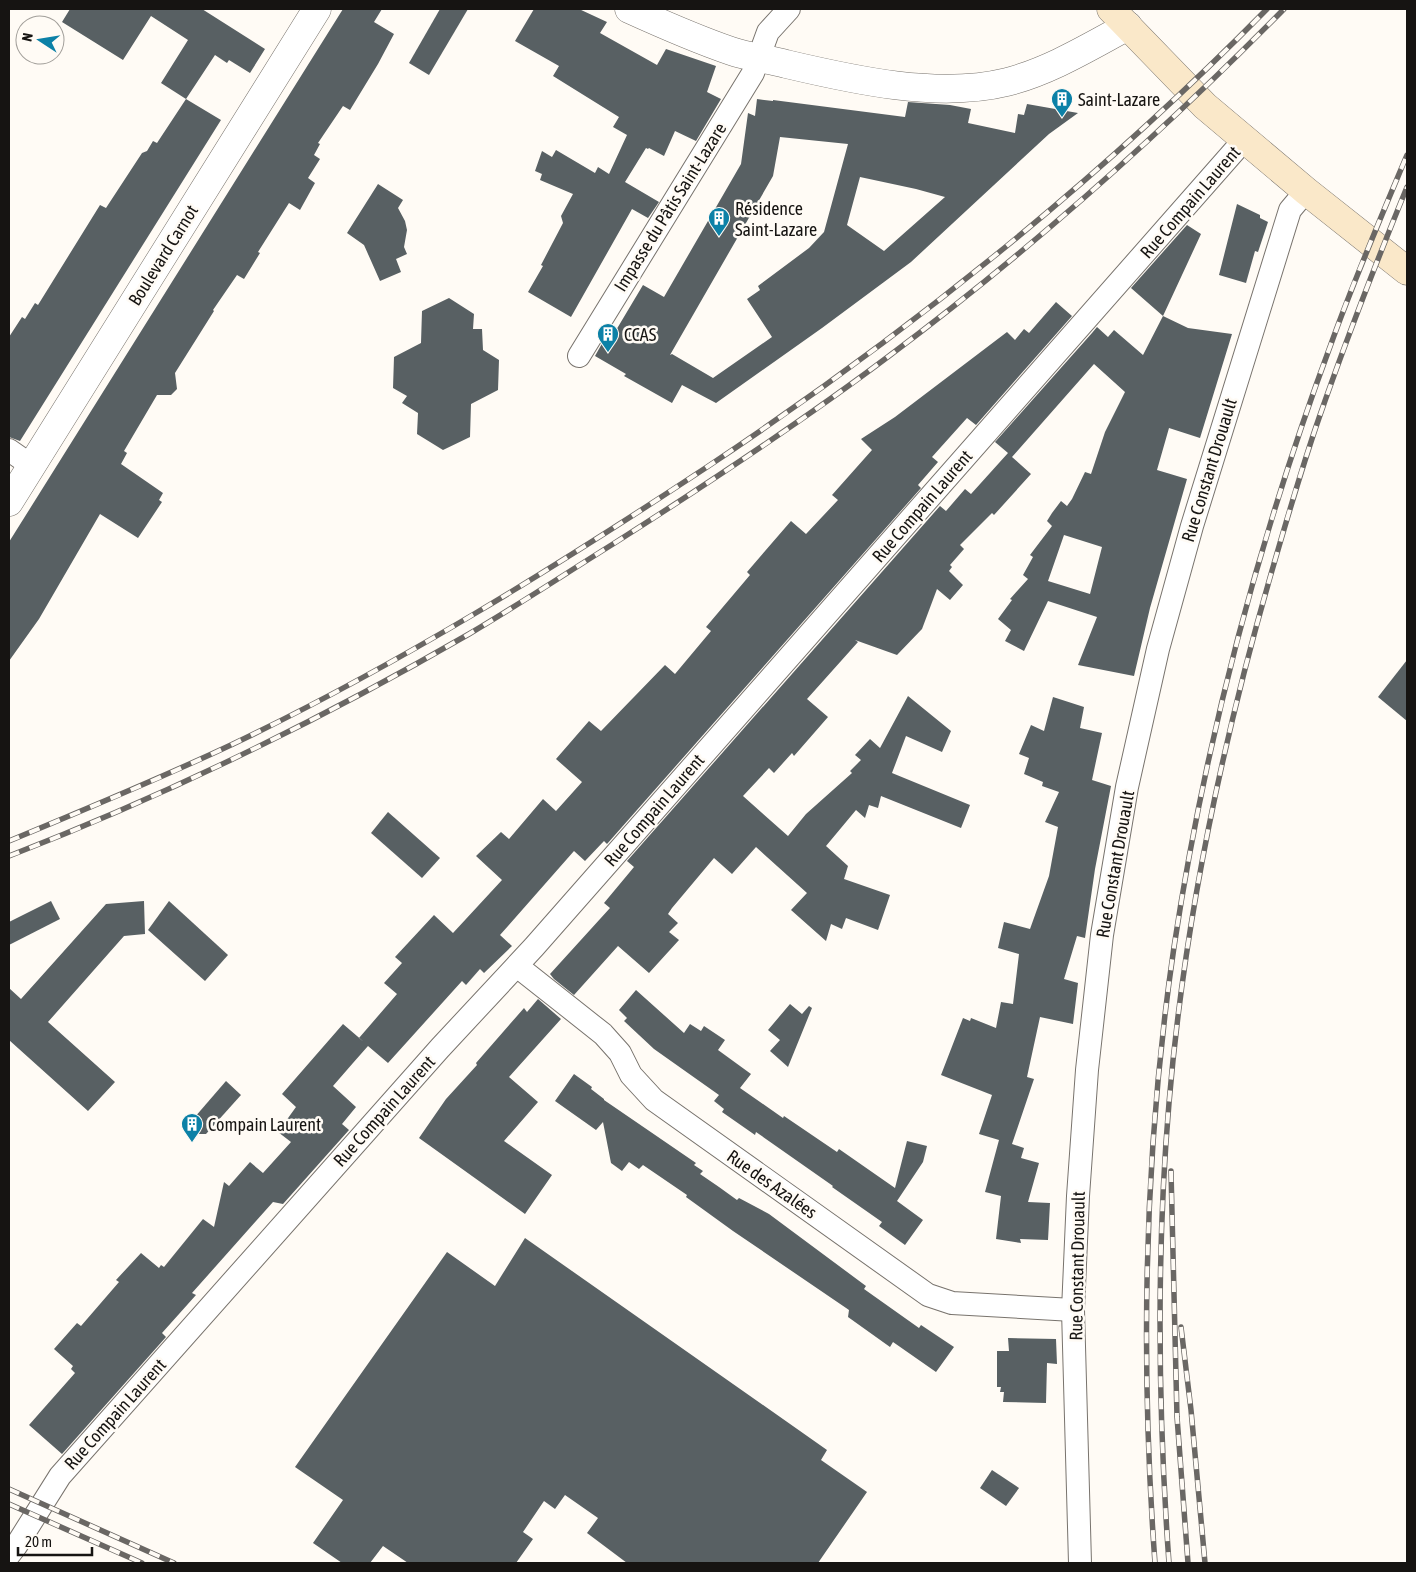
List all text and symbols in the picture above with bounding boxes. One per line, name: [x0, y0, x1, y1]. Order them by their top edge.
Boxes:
north arrow: [15, 15, 65, 65]
text: N: [19, 32, 36, 43]
building icon: Saint-Lazare: [1050, 87, 1074, 118]
place label: Saint-Lazare: [1078, 89, 1160, 110]
street label: Impasse du Pâtis Saint-Lazare: [610, 119, 730, 295]
street label: Rue Compain Laurent: [1136, 142, 1244, 262]
place label: Résidence Saint-Lazare: [735, 198, 817, 240]
street label: Boulevard Carnot: [124, 201, 202, 309]
building icon: Résidence Saint-Lazare: [707, 206, 731, 237]
building icon: CCAS: [596, 322, 620, 353]
place label: CCAS: [624, 324, 657, 345]
street label: Rue Constant Drouault: [1177, 395, 1241, 545]
street label: Rue Compain Laurent: [868, 446, 976, 566]
street label: Rue Compain Laurent: [600, 750, 708, 870]
street label: Rue Constant Drouault: [1092, 789, 1138, 939]
street label: Rue Compain Laurent: [329, 1051, 439, 1171]
building icon: Compain Laurent: [180, 1112, 204, 1143]
place label: Compain Laurent: [208, 1114, 321, 1135]
street label: Rue des Azalées: [723, 1145, 821, 1223]
street label: Rue Constant Drouault: [1065, 1191, 1089, 1341]
street label: Rue Compain Laurent: [60, 1354, 170, 1474]
scale bar: [18, 1524, 91, 1556]
text: 20 m: [25, 1533, 52, 1550]

